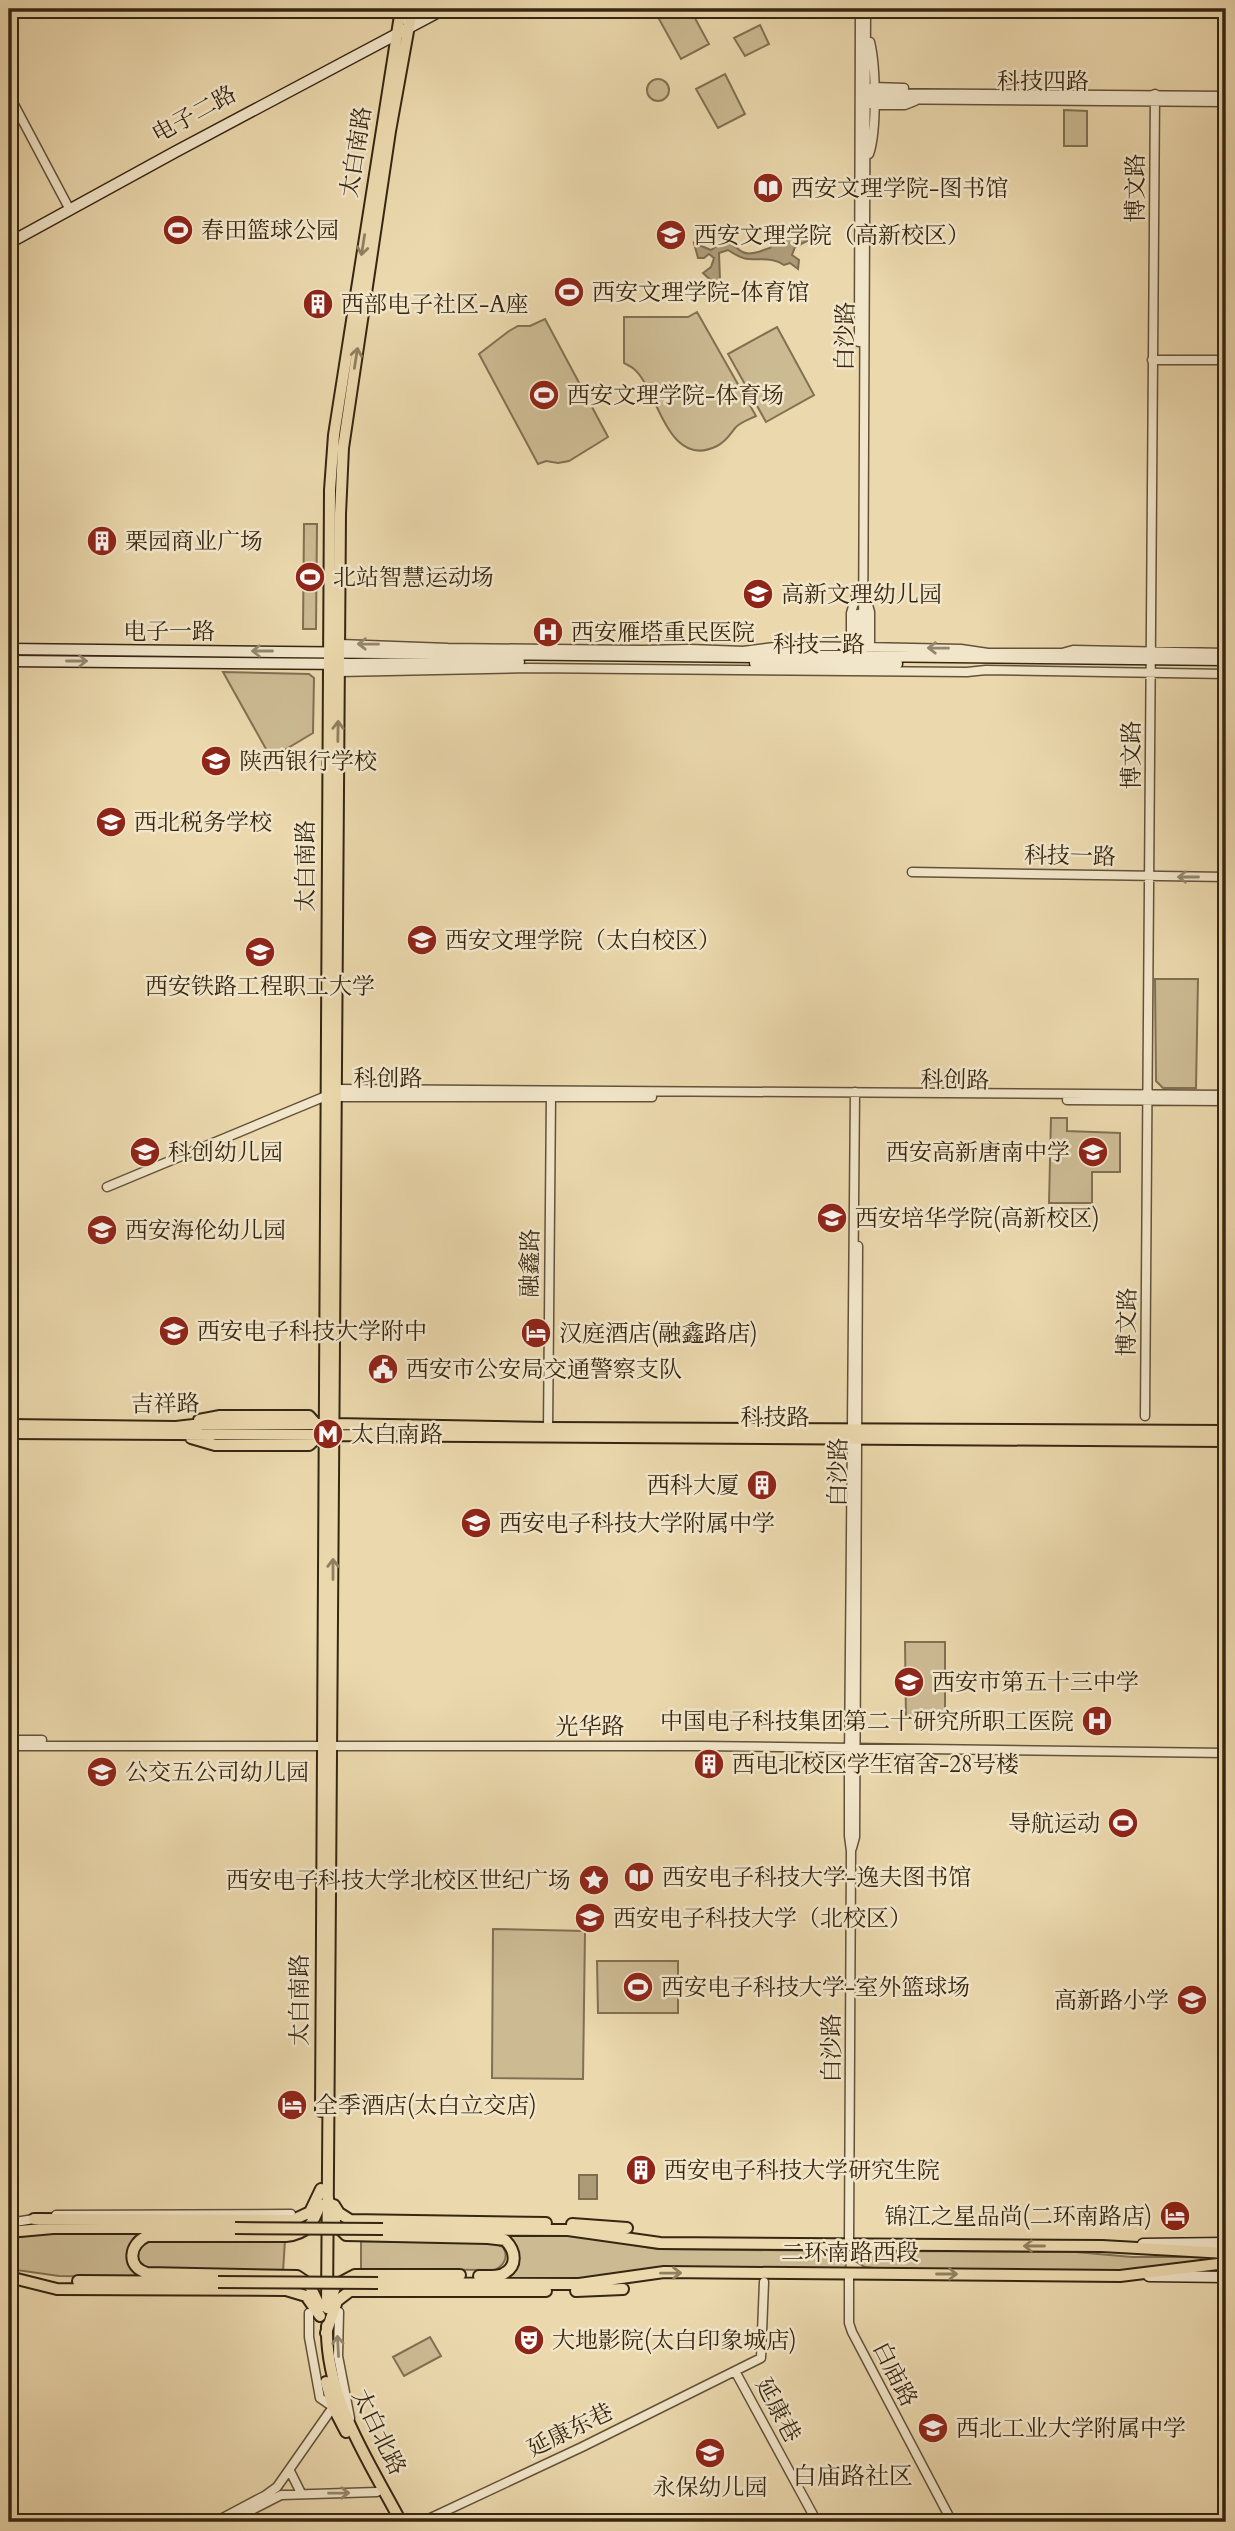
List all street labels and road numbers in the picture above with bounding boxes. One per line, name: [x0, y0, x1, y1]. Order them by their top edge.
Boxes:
street label: 科技四路: [997, 66, 1089, 97]
street label: 电子二路: [146, 78, 242, 150]
street label: 太白南路: [333, 104, 379, 200]
street label: 博文路: [1120, 154, 1151, 223]
street label: 白沙路: [829, 301, 861, 371]
street label: 电子一路: [123, 616, 215, 647]
street label: 科技二路: [773, 629, 865, 660]
street label: 博文路: [1116, 721, 1147, 790]
street label: 太白南路: [290, 820, 321, 912]
street label: 科技一路: [1024, 840, 1116, 872]
street label: 科创路: [354, 1063, 423, 1094]
street label: 科创路: [920, 1064, 990, 1096]
street label: 融鑫路: [514, 1228, 546, 1298]
street label: 博文路: [1111, 1287, 1143, 1357]
street label: 吉祥路: [130, 1388, 200, 1420]
street label: 科技路: [741, 1402, 810, 1433]
street label: 白沙路: [822, 1437, 854, 1507]
street label: 光华路: [556, 1711, 625, 1742]
street label: 太白南路: [284, 1954, 315, 2046]
street label: 白沙路: [816, 2014, 847, 2083]
street label: 二环南路西段: [781, 2237, 919, 2268]
street label: 白庙路: [866, 2336, 924, 2412]
street label: 延康巷: [748, 2372, 808, 2448]
street label: 太白北路: [345, 2384, 413, 2480]
street label: 延康东巷: [522, 2396, 618, 2464]

